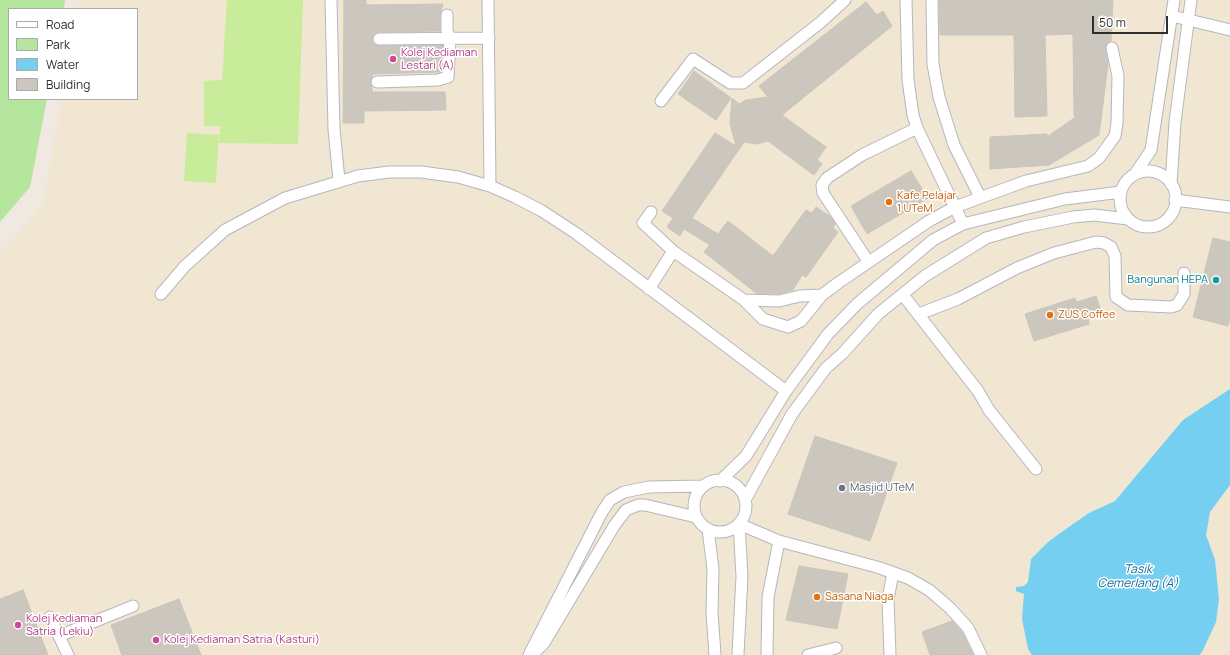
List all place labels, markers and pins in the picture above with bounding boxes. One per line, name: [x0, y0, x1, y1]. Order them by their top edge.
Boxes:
place label: Kolej Kediaman Lestari (A): [401, 46, 477, 72]
marker: Kolej Kediaman Lestari (A): [388, 54, 398, 64]
place label: Kafe Pelajar 1 UTeM: [897, 189, 956, 215]
marker: Kafe Pelajar 1 UTeM: [884, 197, 894, 207]
place label: Bangunan HEPA: [1127, 273, 1208, 287]
marker: Bangunan HEPA: [1211, 275, 1221, 285]
place label: ZUS Coffee: [1058, 308, 1115, 322]
marker: ZUS Coffee: [1045, 310, 1055, 320]
place label: Masjid UTeM: [850, 481, 914, 495]
marker: Masjid UTeM: [837, 483, 847, 493]
place label: Sasana Niaga: [825, 590, 893, 604]
marker: Sasana Niaga: [812, 592, 822, 602]
place label: Kolej Kediaman Satria (Lekiu): [26, 612, 102, 638]
marker: Kolej Kediaman Satria (Lekiu): [13, 620, 23, 630]
place label: Kolej Kediaman Satria (Kasturi): [164, 633, 320, 647]
marker: Kolej Kediaman Satria (Kasturi): [151, 635, 161, 645]

